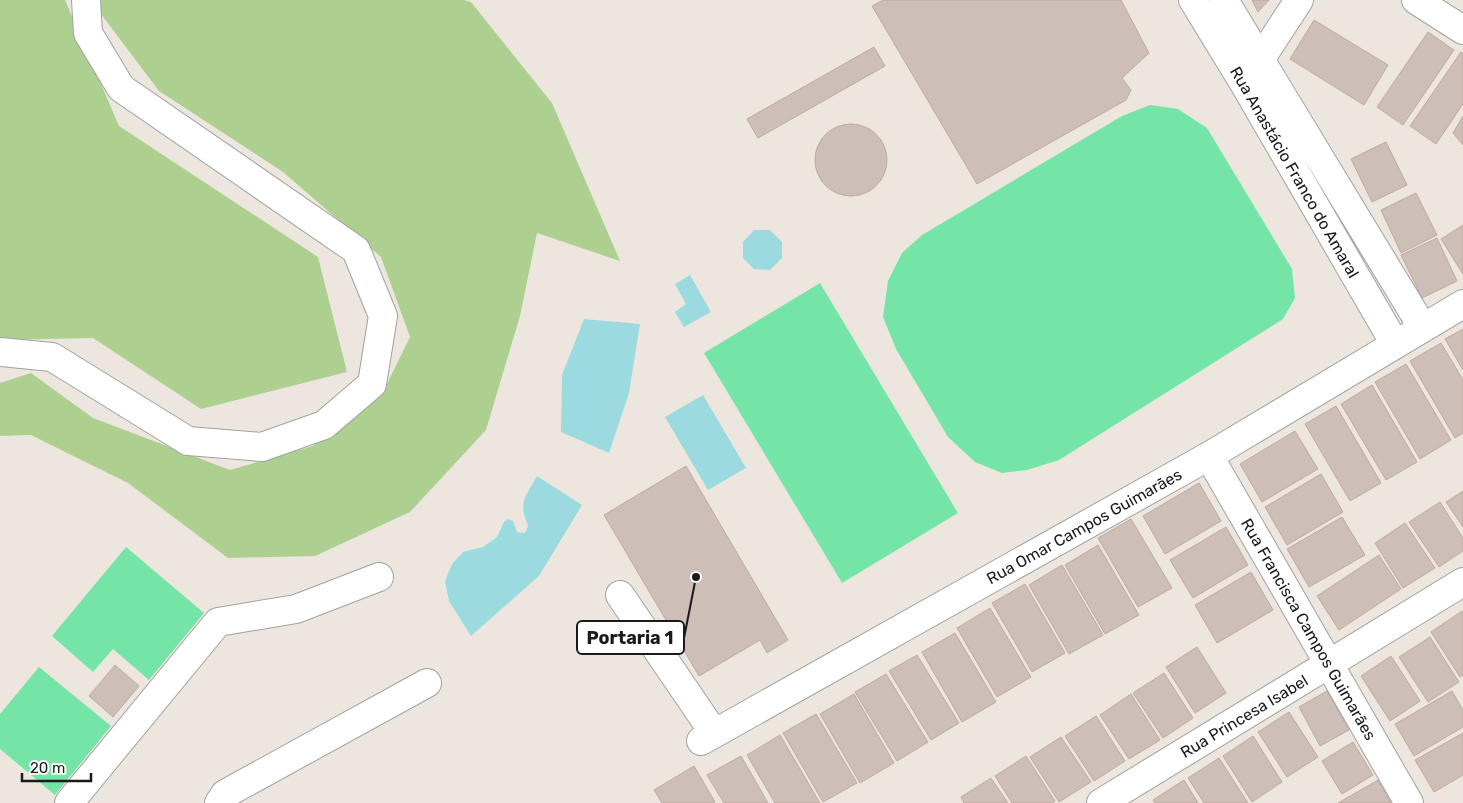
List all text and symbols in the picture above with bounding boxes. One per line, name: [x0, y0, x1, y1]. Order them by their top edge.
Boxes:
street label: Rua Anastácio Franco do Amaral: [1226, 63, 1363, 281]
street label: Rua Omar Campos Guimarães: [983, 465, 1185, 588]
street label: Rua Francisca Campos Guimarães: [1237, 515, 1380, 743]
callout: Portaria 1: [577, 621, 684, 654]
text: Portaria 1: [587, 627, 673, 649]
street label: Rua Princesa Isabel: [1177, 671, 1311, 762]
scale bar: [22, 750, 91, 782]
text: 20 m: [30, 759, 65, 777]

